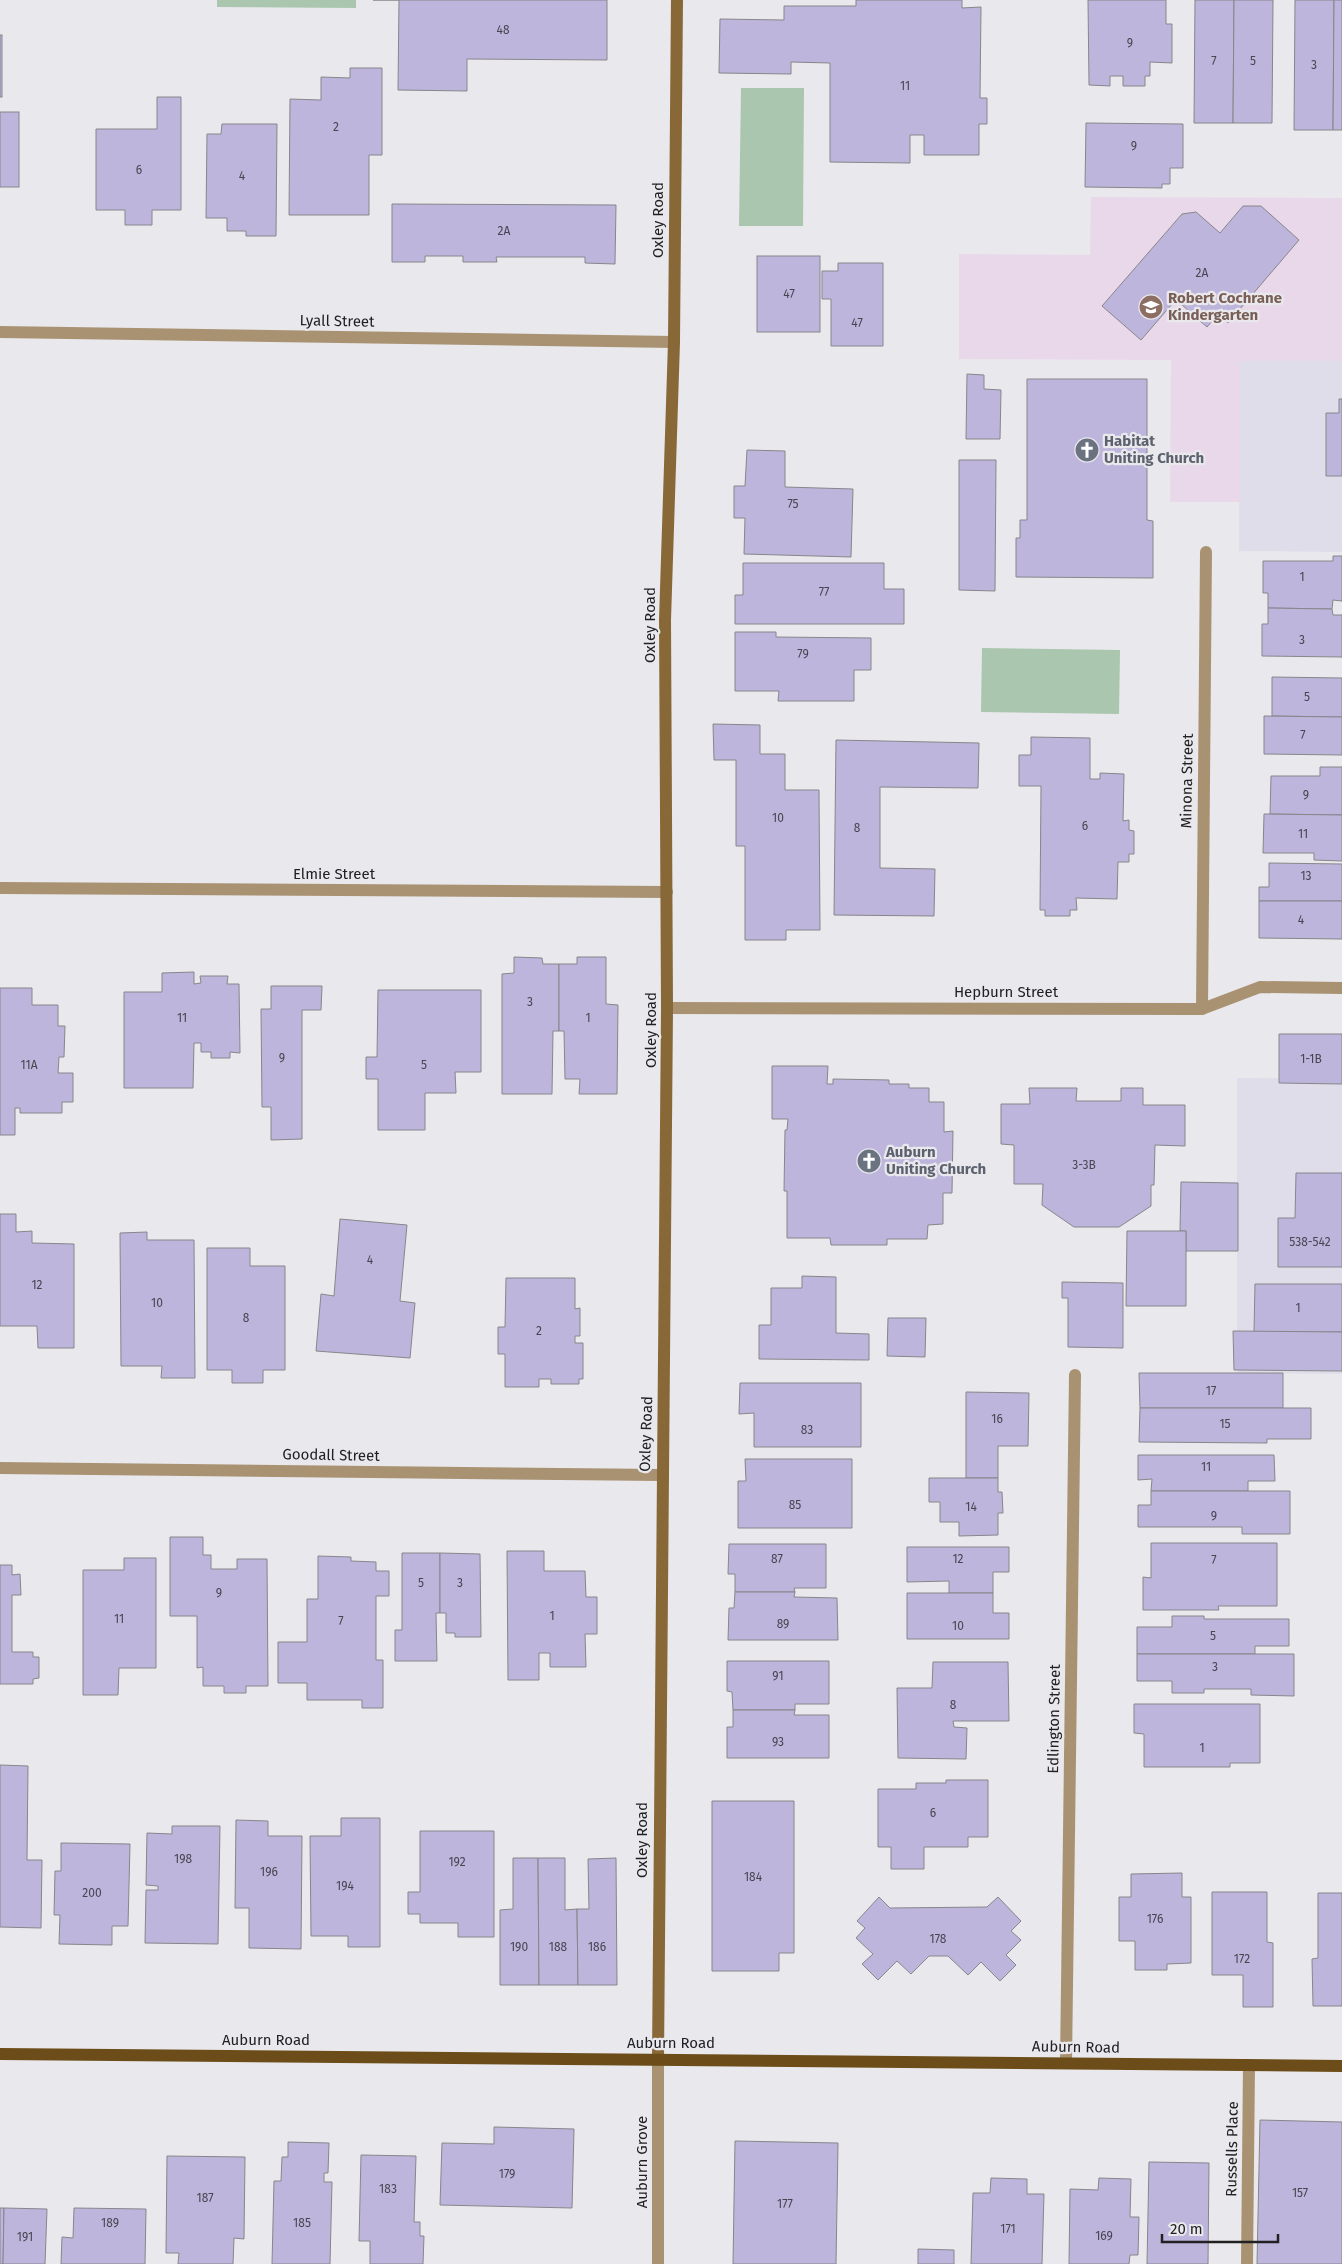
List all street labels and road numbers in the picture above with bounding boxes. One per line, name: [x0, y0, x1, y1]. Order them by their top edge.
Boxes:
street label: Oxley Road: [649, 182, 667, 258]
street label: Lyall Street: [299, 311, 375, 331]
street label: Oxley Road: [641, 587, 659, 663]
street label: Minona Street: [1177, 733, 1197, 829]
street label: Elmie Street: [293, 865, 376, 883]
street label: Hepburn Street: [954, 983, 1059, 1001]
street label: Oxley Road: [642, 992, 660, 1068]
street label: Oxley Road: [636, 1396, 656, 1472]
street label: Goodall Street: [282, 1445, 380, 1465]
street label: Edlington Street: [1044, 1664, 1064, 1774]
street label: Oxley Road: [633, 1802, 651, 1878]
street label: Auburn Road: [222, 2031, 310, 2049]
street label: Auburn Road: [627, 2034, 715, 2052]
street label: Auburn Road: [1032, 2037, 1120, 2057]
street label: Russells Place: [1222, 2101, 1242, 2197]
street label: Auburn Grove: [633, 2116, 651, 2208]

